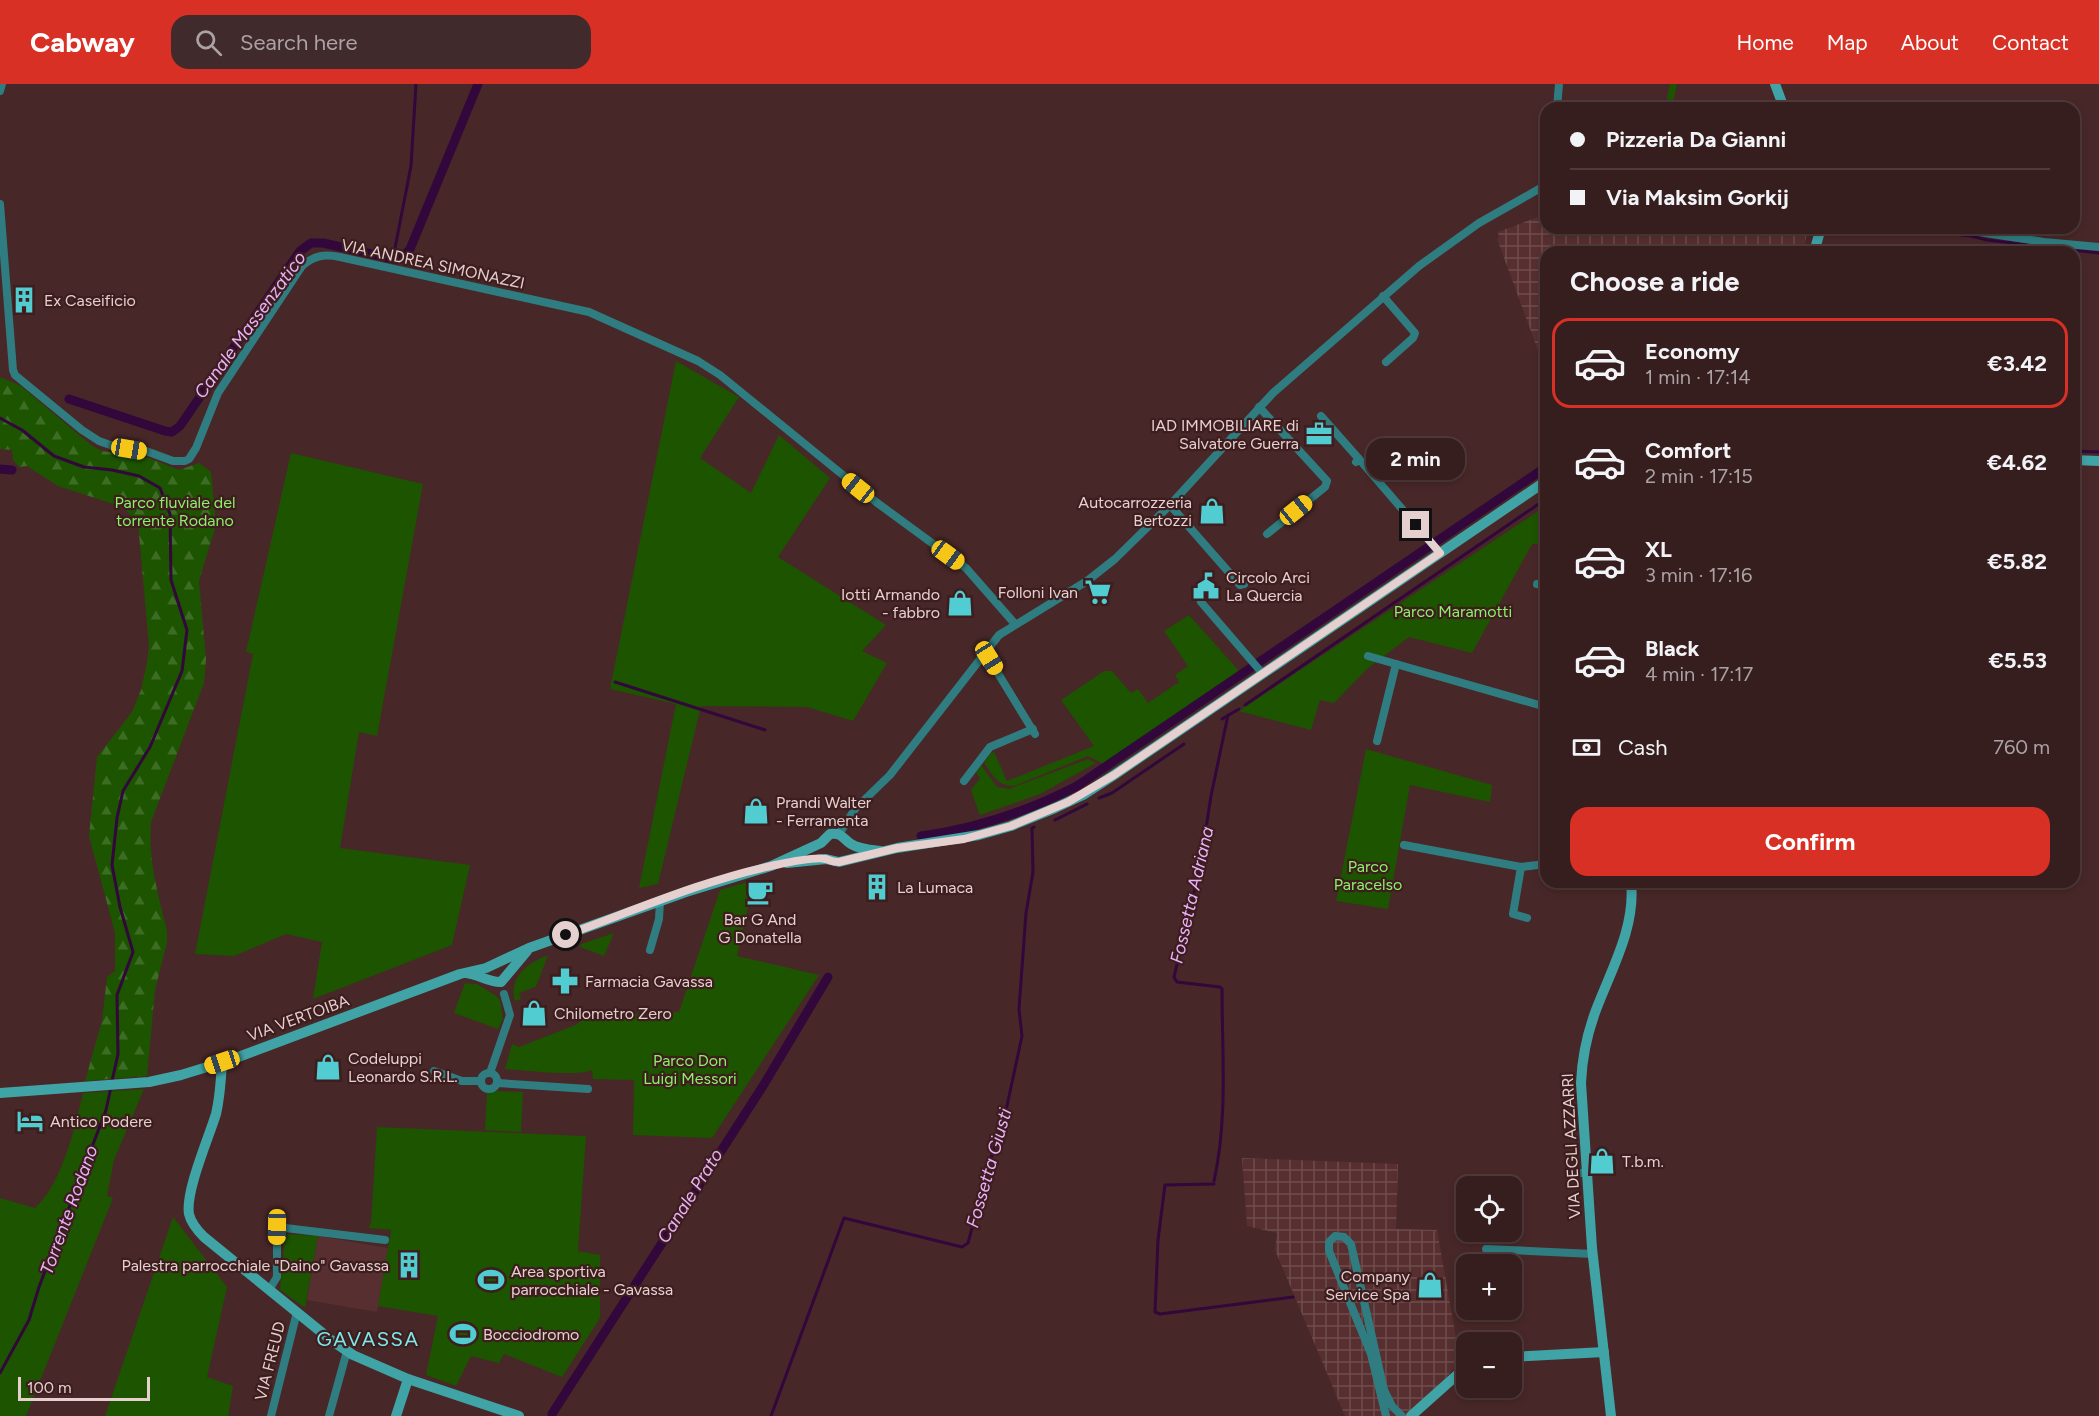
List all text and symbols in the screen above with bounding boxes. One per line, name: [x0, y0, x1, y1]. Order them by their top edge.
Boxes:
search box: [171, 15, 591, 69]
text: Cabway: [30, 25, 135, 59]
icon: search: [192, 26, 225, 59]
text: Search here: [240, 29, 357, 56]
text: Home: [1737, 30, 1794, 55]
text: Map: [1827, 30, 1868, 55]
text: About: [1901, 30, 1959, 55]
text: Contact: [1992, 30, 2069, 55]
text: Pizzeria Da Gianni: [1606, 126, 1786, 153]
text: Via Maksim Gorkij: [1606, 184, 1789, 211]
street label: VIA ANDREA SIMONAZZI: [340, 235, 526, 293]
water label: Canale Massenzatico: [189, 247, 311, 403]
text: Choose a ride: [1570, 265, 1739, 298]
building icon: Ex Caseificio: [9, 285, 39, 315]
place label: Ex Caseificio: [44, 291, 136, 310]
icon: car: [1573, 336, 1627, 390]
text: Economy: [1645, 338, 1740, 365]
text: €3.42: [1987, 350, 2047, 377]
text: 1 min · 17:14: [1645, 365, 1751, 389]
place label: IAD IMMOBILIARE di Salvatore Guerra: [1151, 416, 1299, 453]
office icon: IAD IMMOBILIARE di Salvatore Guerra: [1304, 419, 1334, 449]
icon: car: [1573, 435, 1627, 489]
car: [110, 437, 148, 461]
text: Comfort: [1645, 437, 1731, 464]
callout: 2 min: [1366, 438, 1466, 480]
text: 2 min: [1390, 447, 1441, 471]
text: €4.62: [1987, 449, 2047, 476]
text: 2 min · 17:15: [1645, 464, 1753, 488]
car: [838, 470, 878, 506]
car: [1276, 492, 1316, 528]
park label: Parco fluviale del torrente Rodano: [115, 493, 235, 530]
place label: Autocarrozzeria Bertozzi: [1078, 493, 1192, 530]
shop icon: Autocarrozzeria Bertozzi: [1197, 496, 1227, 526]
route end: [1402, 511, 1429, 538]
icon: car: [1573, 534, 1627, 588]
text: XL: [1645, 536, 1672, 563]
car: [928, 537, 968, 573]
text: €5.82: [1987, 548, 2047, 575]
text: 3 min · 17:16: [1645, 563, 1752, 587]
place label: Circolo Arci La Quercia: [1226, 568, 1310, 605]
public building icon: Circolo Arci La Quercia: [1191, 571, 1221, 601]
supermarket icon: Folloni Ivan: [1083, 577, 1113, 607]
place label: Folloni Ivan: [998, 583, 1078, 602]
place label: Iotti Armando - fabbro: [841, 585, 940, 622]
shop icon: Iotti Armando - fabbro: [945, 588, 975, 618]
park label: Parco Maramotti: [1394, 602, 1512, 621]
icon: car: [1573, 633, 1627, 687]
text: Black: [1645, 635, 1699, 662]
car: [972, 638, 1006, 678]
text: €5.53: [1988, 647, 2047, 674]
text: 4 min · 17:17: [1645, 662, 1753, 686]
icon: cash: [1570, 731, 1603, 764]
text: Cash: [1618, 734, 1668, 761]
text: 760 m: [1993, 735, 2050, 759]
place label: Prandi Walter - Ferramenta: [776, 793, 872, 830]
shop icon: Prandi Walter - Ferramenta: [741, 796, 771, 826]
button: Confirm: [1570, 807, 2050, 876]
water label: Fossetta Adriana: [1166, 824, 1219, 966]
park label: Parco Paracelso: [1334, 857, 1402, 894]
building icon: La Lumaca: [862, 872, 892, 902]
cafe icon: Bar G And G Donatella: [745, 877, 775, 907]
place label: La Lumaca: [897, 878, 973, 897]
place label: Bar G And G Donatella: [718, 910, 802, 947]
route start: [552, 921, 579, 948]
pharmacy icon: Farmacia Gavassa: [550, 966, 580, 996]
place label: Farmacia Gavassa: [585, 972, 713, 991]
street label: VIA VERTOIBA: [245, 991, 352, 1045]
shop icon: Chilometro Zero: [519, 998, 549, 1028]
place label: Chilometro Zero: [554, 1004, 672, 1023]
car: [202, 1048, 242, 1076]
place label: Codeluppi Leonardo S.R.L.: [348, 1049, 458, 1086]
park label: Parco Don Luigi Messori: [643, 1051, 737, 1088]
shop icon: Codeluppi Leonardo S.R.L.: [313, 1052, 343, 1082]
street label: VIA DEGLI AZZARRI: [1558, 1073, 1584, 1219]
water label: Fossetta Giusti: [961, 1105, 1017, 1230]
hotel icon: Antico Podere: [15, 1106, 45, 1136]
place label: Antico Podere: [50, 1112, 152, 1131]
water label: Torrente Rodano: [35, 1142, 103, 1278]
water label: Canale Prato: [652, 1145, 728, 1247]
shop icon: T.b.m.: [1587, 1146, 1617, 1176]
place label: T.b.m.: [1622, 1152, 1664, 1171]
map controls: [1456, 1176, 1522, 1398]
button: locate: [1456, 1176, 1522, 1242]
car: [268, 1209, 286, 1245]
building icon: Palestra parrocchiale "Daino" Gavassa: [394, 1250, 424, 1280]
button: +: [1456, 1254, 1522, 1320]
place label: Palestra parrocchiale "Daino" Gavassa: [122, 1256, 389, 1275]
place label: Area sportiva parrocchiale - Gavassa: [511, 1262, 673, 1299]
sports icon: Area sportiva parrocchiale - Gavassa: [476, 1265, 506, 1295]
place label: Company Service Spa: [1325, 1267, 1411, 1304]
shop icon: Company Service Spa: [1415, 1270, 1445, 1300]
sports icon: Bocciodromo: [448, 1319, 478, 1349]
street label: VIA FREUD: [251, 1320, 289, 1402]
place label: Bocciodromo: [483, 1325, 579, 1344]
district label: GAVASSA: [317, 1327, 419, 1351]
button: −: [1456, 1332, 1522, 1398]
scale bar: [18, 1374, 150, 1402]
text: 100 m: [27, 1378, 72, 1397]

